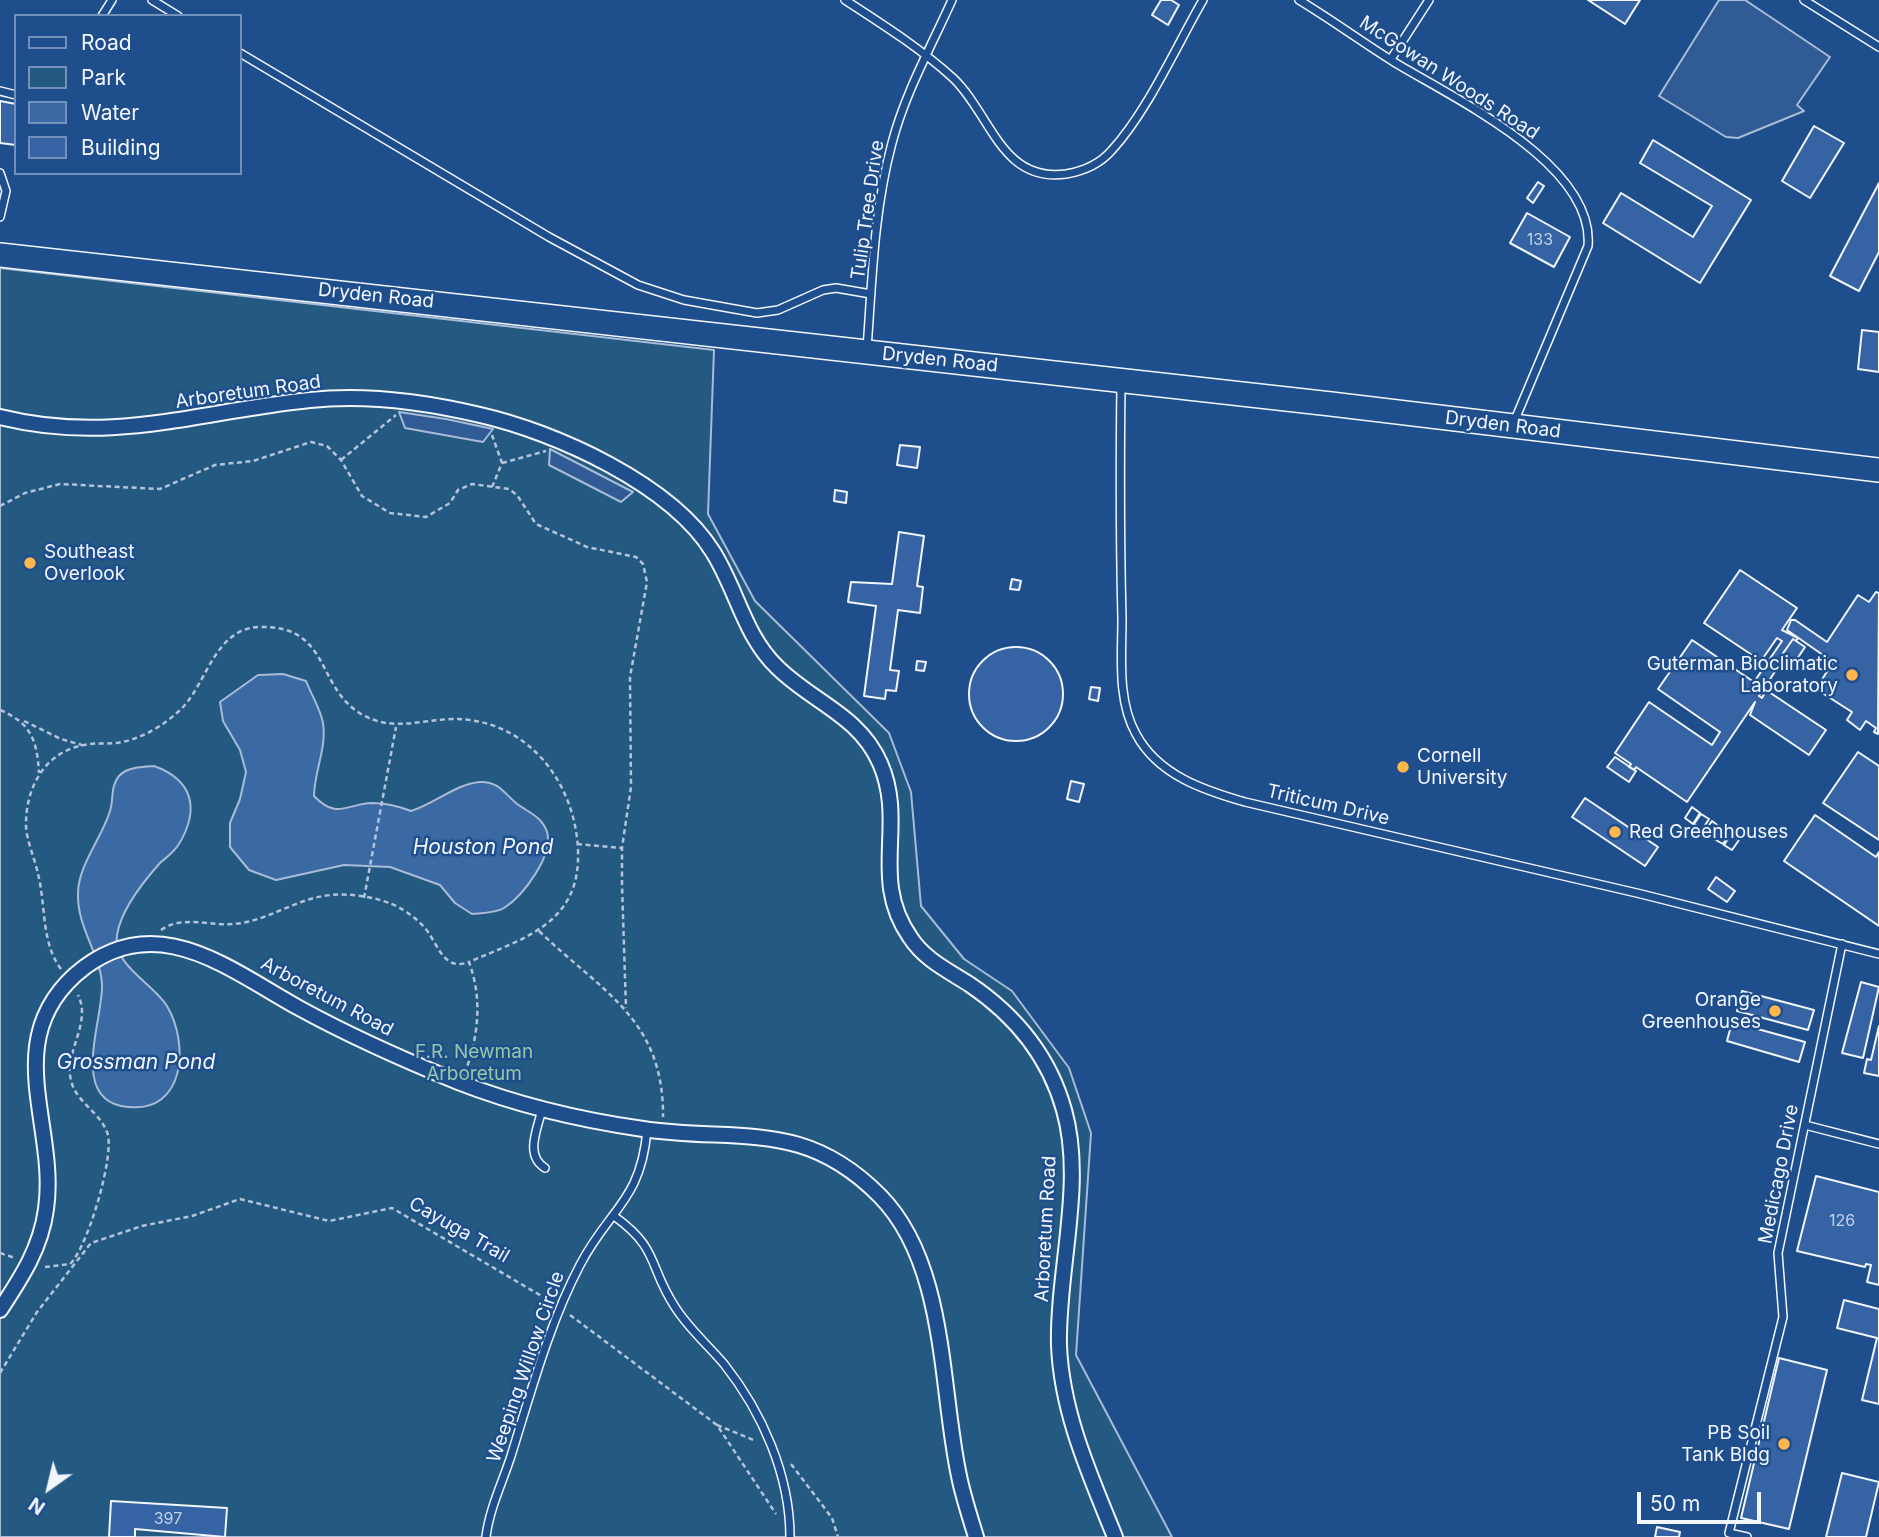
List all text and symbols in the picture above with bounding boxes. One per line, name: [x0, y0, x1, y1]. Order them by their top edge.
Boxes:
street label: McGowan Woods Road: [1355, 11, 1543, 145]
legend: [14, 14, 242, 175]
text: Road: [81, 30, 132, 55]
text: Park: [81, 65, 126, 90]
text: Water: [81, 100, 139, 125]
text: Building: [81, 135, 161, 160]
street label: Tulip Tree Drive: [847, 139, 889, 281]
house number: 133: [1527, 230, 1553, 250]
street label: Dryden Road: [317, 279, 435, 313]
street label: Dryden Road: [881, 343, 999, 377]
street label: Arboretum Road: [174, 370, 322, 414]
street label: Dryden Road: [1444, 407, 1562, 443]
place label: Southeast Overlook: [44, 541, 134, 585]
marker: Southeast Overlook: [22, 555, 38, 571]
place label: Guterman Bioclimatic Laboratory: [1647, 653, 1838, 697]
marker: Guterman Bioclimatic Laboratory: [1844, 667, 1860, 683]
place label: Cornell University: [1417, 745, 1507, 789]
marker: Cornell University: [1395, 759, 1411, 775]
street label: Triticum Drive: [1264, 780, 1392, 830]
place label: Red Greenhouses: [1629, 821, 1788, 843]
marker: Red Greenhouses: [1607, 824, 1623, 840]
water label: Houston Pond: [413, 835, 553, 861]
street label: Arboretum Road: [257, 952, 397, 1042]
place label: Orange Greenhouses: [1642, 989, 1761, 1033]
marker: Orange Greenhouses: [1767, 1003, 1783, 1019]
park label: F.R. Newman Arboretum: [415, 1041, 533, 1085]
water label: Grossman Pond: [57, 1050, 215, 1076]
street label: Medicago Drive: [1754, 1102, 1804, 1246]
street label: Arboretum Road: [1031, 1155, 1061, 1303]
street label: Cayuga Trail: [405, 1192, 513, 1268]
house number: 126: [1829, 1211, 1855, 1231]
street label: Weeping Willow Circle: [483, 1268, 569, 1466]
place label: PB Soil Tank Bldg: [1681, 1422, 1770, 1466]
marker: PB Soil Tank Bldg: [1776, 1436, 1792, 1452]
north arrow: [14, 1453, 84, 1523]
scale bar: [1641, 1478, 1765, 1522]
text: 50 m: [1650, 1491, 1700, 1516]
text: N: [25, 1492, 49, 1519]
house number: 397: [154, 1509, 182, 1529]

